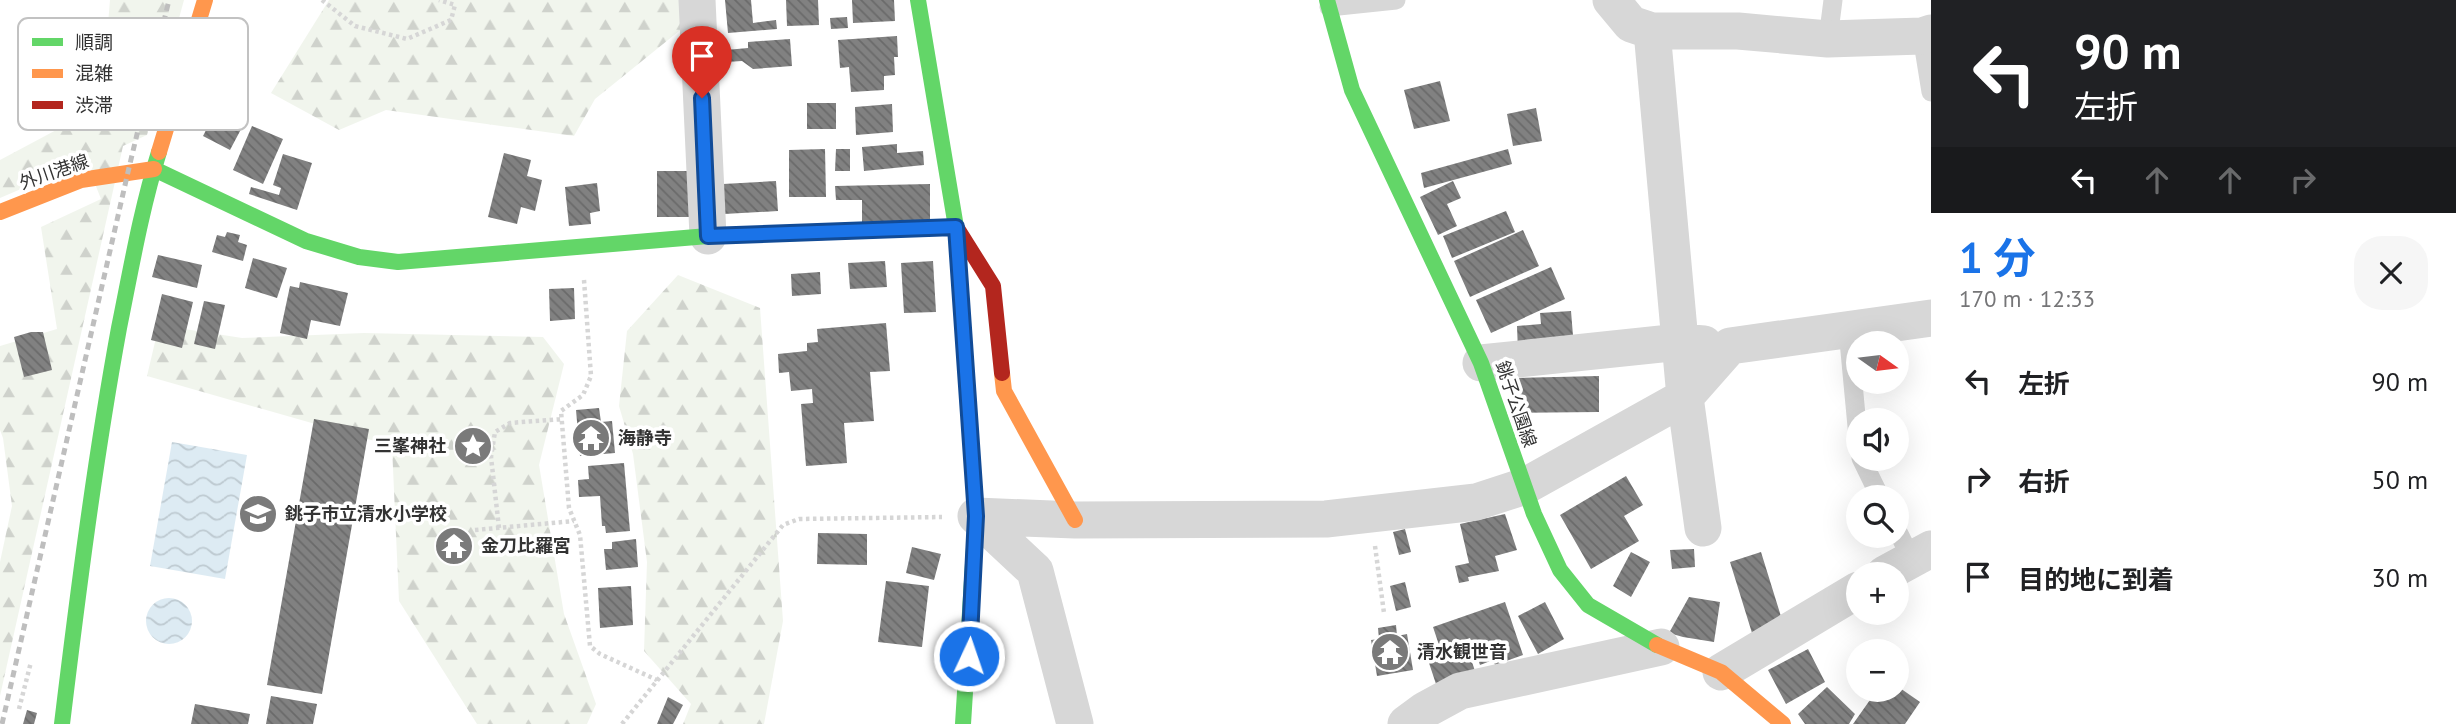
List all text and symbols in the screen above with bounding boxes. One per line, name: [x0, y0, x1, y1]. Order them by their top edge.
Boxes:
legend: [18, 18, 248, 130]
text: 90 m: [2074, 19, 2181, 83]
pin: [672, 26, 732, 98]
icon: left: [1959, 28, 2050, 119]
text: 順調: [75, 30, 113, 54]
icon: arrive: [683, 37, 721, 75]
text: 混雑: [75, 61, 113, 85]
text: 左折: [2074, 85, 2138, 127]
text: 渋滞: [75, 93, 113, 117]
street label: 外川港線: [16, 149, 92, 194]
icon: left: [2065, 161, 2103, 199]
icon: ahead: [2138, 161, 2176, 199]
icon: ahead: [2211, 161, 2249, 199]
icon: right: [2284, 161, 2322, 199]
text: 1 分: [1959, 230, 2035, 285]
button: close: [2354, 236, 2428, 310]
text: 170 m · 12:33: [1959, 284, 2095, 313]
north arrow: [1846, 331, 1909, 394]
map controls: [1846, 331, 1909, 702]
street label: 銚子公園線: [1491, 358, 1542, 450]
icon: left: [1959, 362, 1997, 400]
text: 90 m: [2372, 365, 2428, 398]
text: 左折: [2018, 367, 2070, 400]
button: sound: [1846, 408, 1909, 471]
temple icon: 海静寺: [570, 417, 612, 459]
place icon: 三峯神社: [452, 425, 494, 467]
place label: 海静寺: [618, 426, 672, 449]
place label: 三峯神社: [374, 434, 446, 457]
icon: right: [1959, 460, 1997, 498]
text: 50 m: [2372, 463, 2428, 496]
text: 右折: [2018, 465, 2070, 498]
button: search: [1846, 485, 1909, 548]
school or university icon: 銚子市立清水小学校: [237, 493, 279, 535]
place label: 銚子市立清水小学校: [284, 502, 447, 525]
temple icon: 金刀比羅宮: [433, 525, 475, 567]
place label: 金刀比羅宮: [481, 534, 571, 557]
icon: arrive: [1959, 558, 1997, 596]
text: 30 m: [2372, 561, 2428, 594]
button: +: [1846, 562, 1909, 625]
text: 目的地に到着: [2018, 563, 2174, 596]
position arrow: [932, 619, 1006, 693]
temple icon: 清水観世音: [1369, 631, 1411, 673]
button: −: [1846, 639, 1909, 702]
place label: 清水観世音: [1417, 640, 1507, 663]

